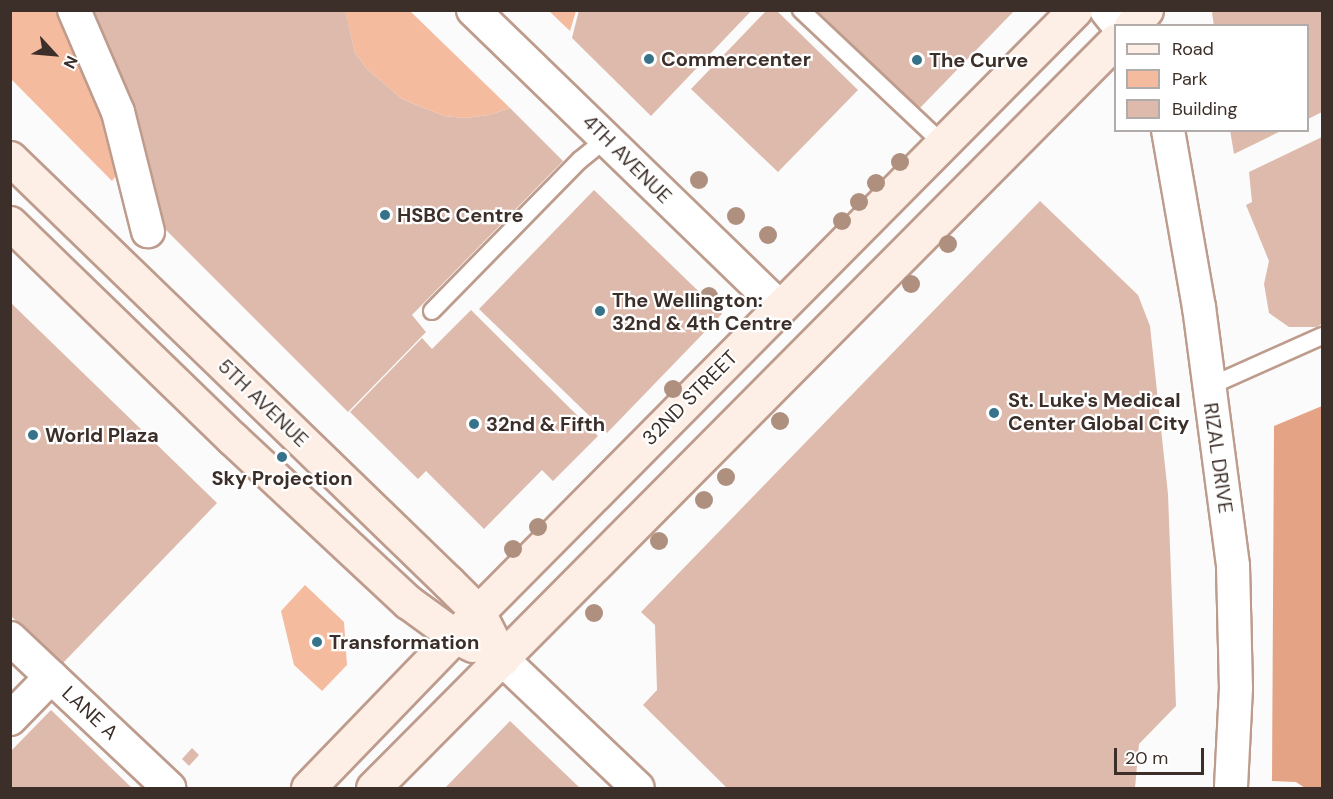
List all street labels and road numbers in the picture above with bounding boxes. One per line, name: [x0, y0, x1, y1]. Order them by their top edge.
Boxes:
street label: 4TH AVENUE: [578, 110, 676, 208]
street label: 32ND STREET: [638, 346, 742, 450]
street label: 5TH AVENUE: [213, 354, 313, 452]
street label: RIZAL DRIVE: [1198, 401, 1238, 515]
street label: LANE A: [57, 681, 123, 745]

